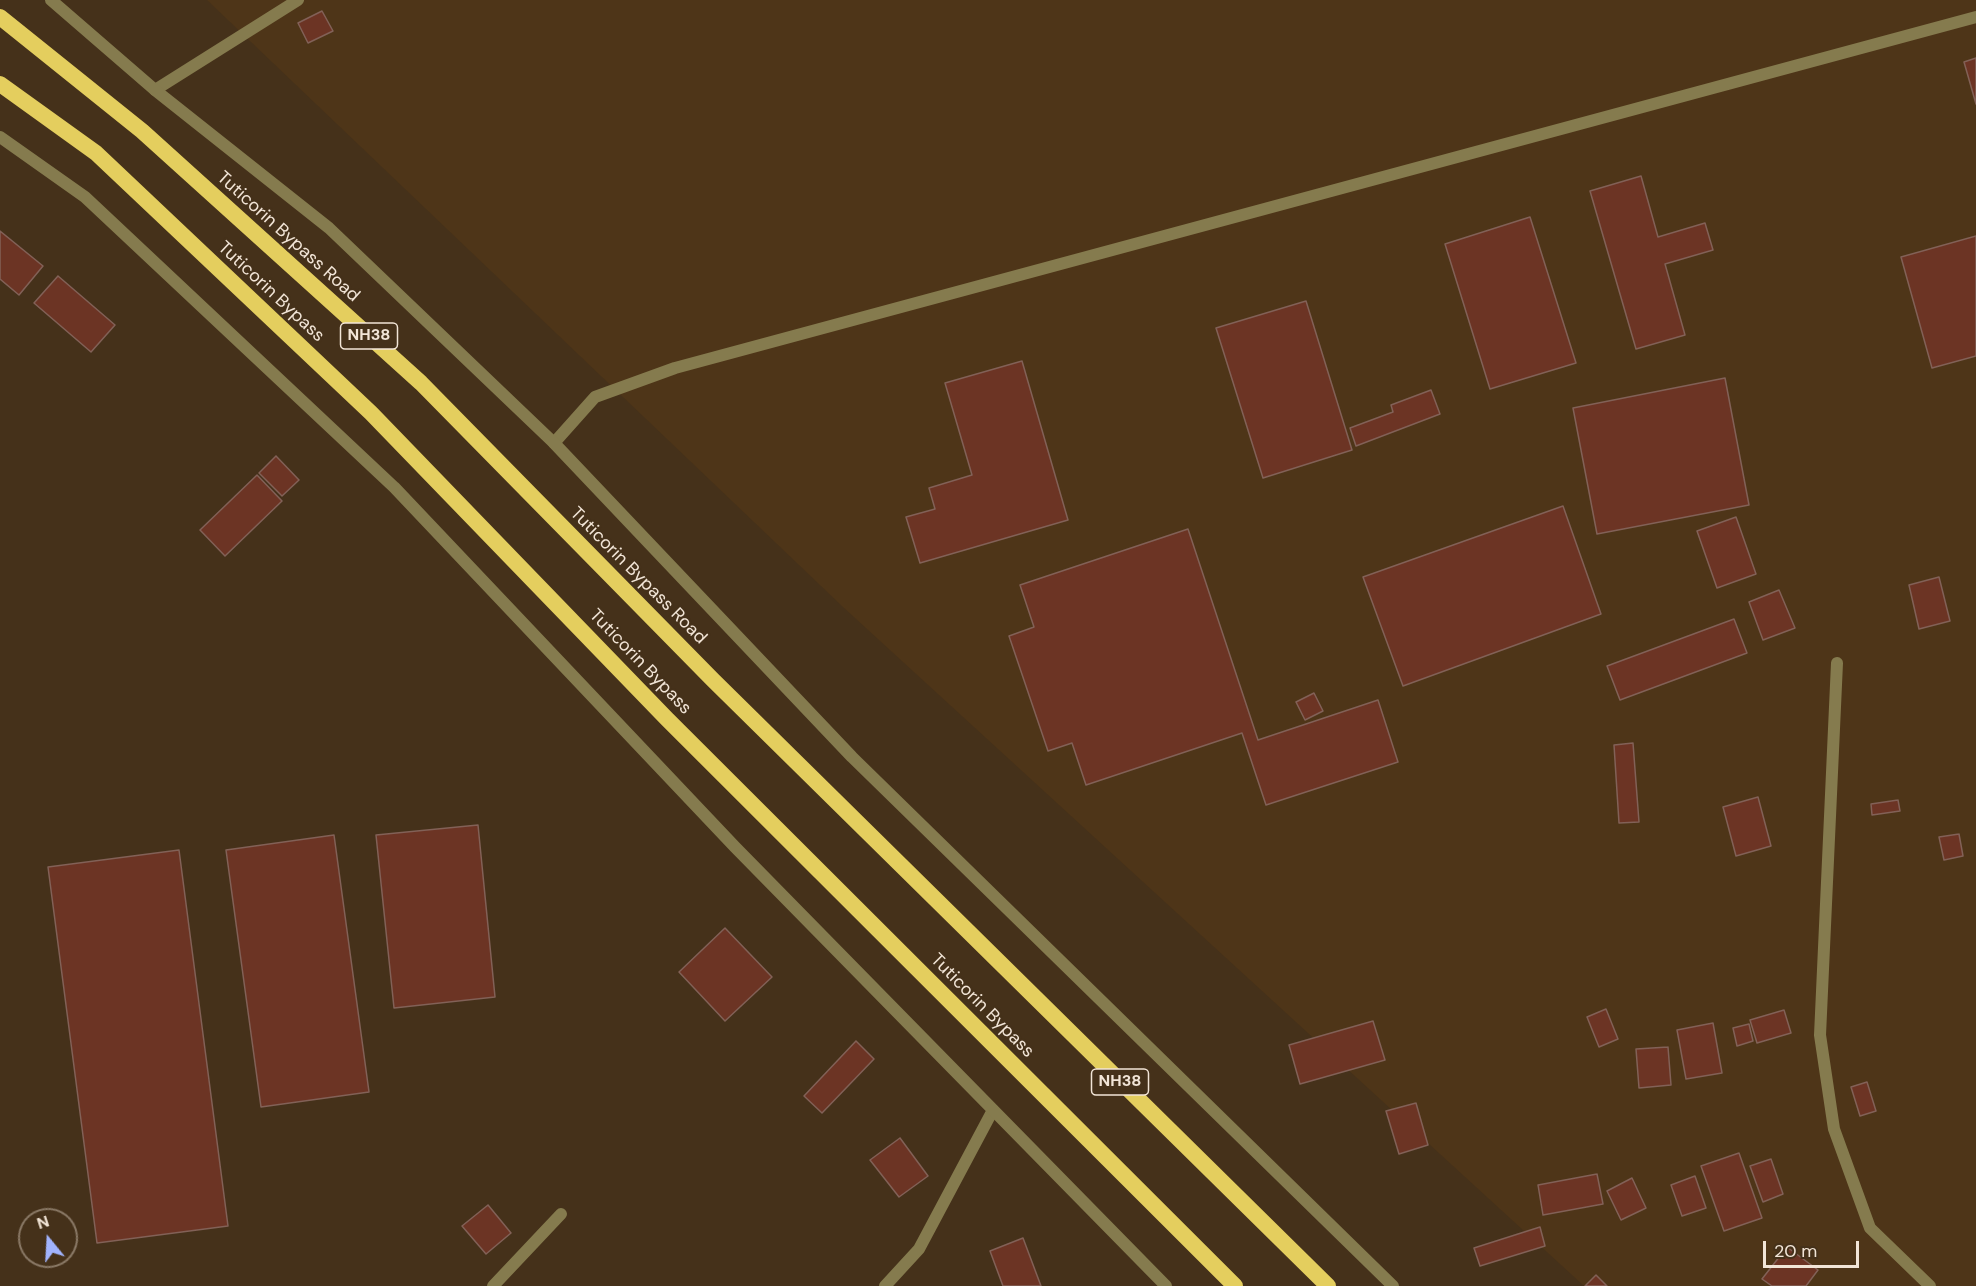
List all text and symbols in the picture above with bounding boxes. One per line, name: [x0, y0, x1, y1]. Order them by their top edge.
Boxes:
street label: Tuticorin Bypass Road: [212, 167, 364, 307]
street label: Tuticorin Bypass: [213, 237, 329, 347]
road number: NH38: [340, 323, 398, 349]
street label: Tuticorin Bypass Road: [565, 503, 711, 649]
street label: Tuticorin Bypass: [584, 605, 696, 719]
street label: Tuticorin Bypass: [926, 950, 1038, 1062]
road number: NH38: [1092, 1069, 1148, 1095]
north arrow: [18, 1208, 78, 1268]
text: N: [34, 1211, 52, 1234]
scale bar: [1766, 1229, 1862, 1267]
text: 20 m: [1774, 1239, 1817, 1263]

